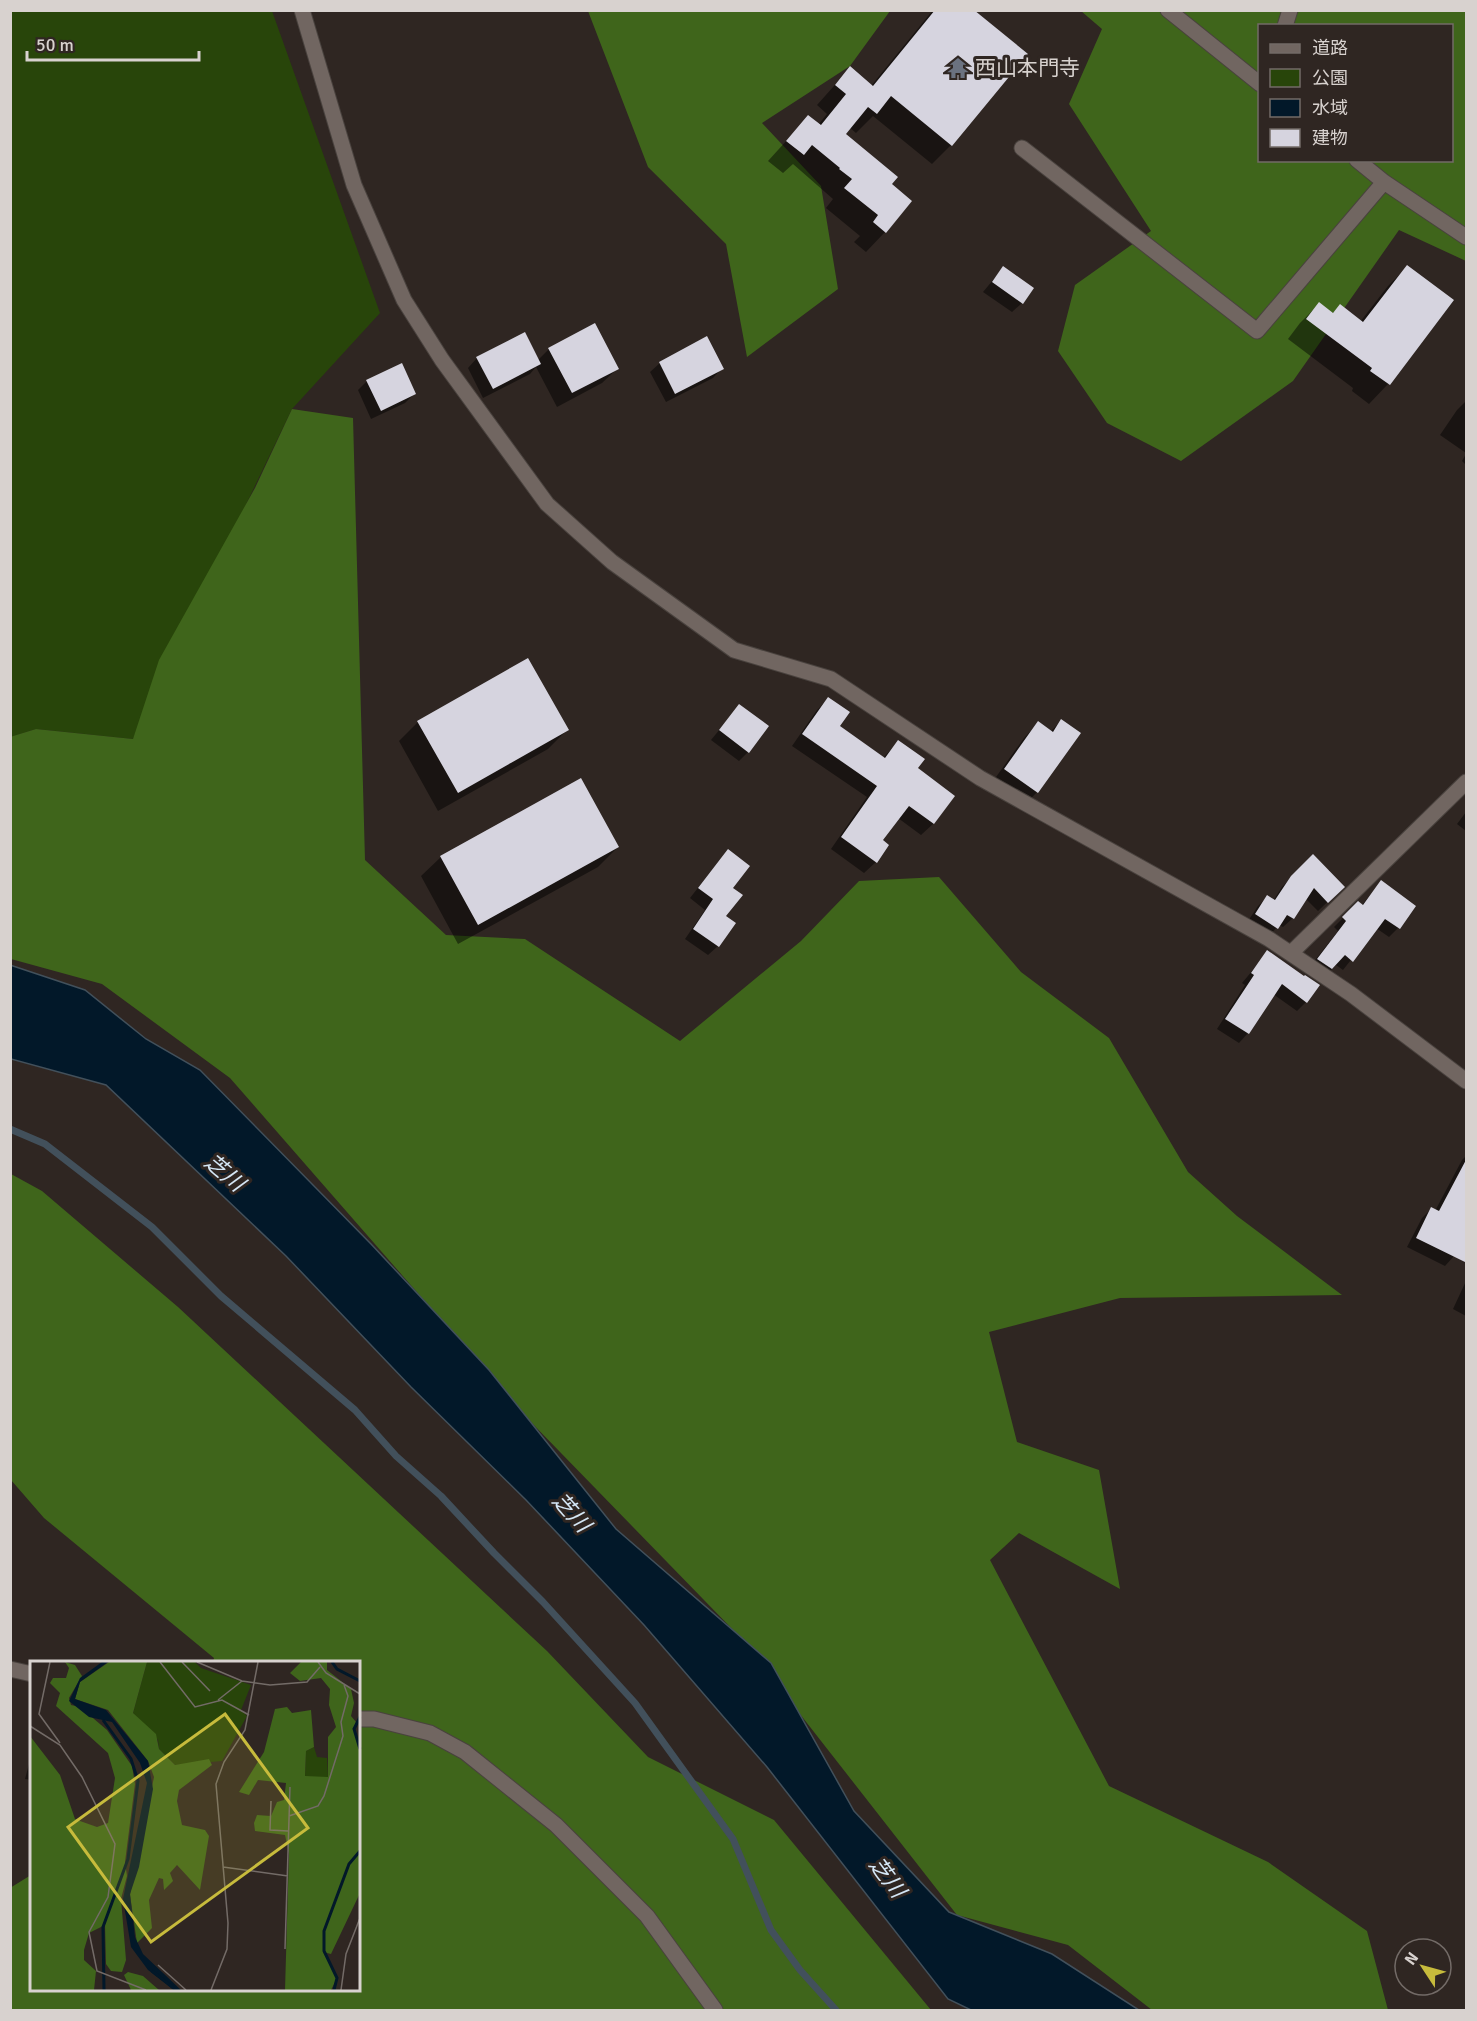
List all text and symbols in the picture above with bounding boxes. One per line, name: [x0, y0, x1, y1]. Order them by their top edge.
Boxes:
scale bar: [27, 24, 200, 62]
legend: [1258, 24, 1453, 162]
text: 50 m: [36, 34, 74, 56]
text: 道路: [1312, 37, 1348, 59]
place label: 西山本門寺: [975, 55, 1080, 81]
temple icon: 西山本門寺: [946, 56, 970, 80]
text: 公園: [1312, 67, 1348, 89]
text: 水域: [1312, 97, 1348, 119]
text: 建物: [1312, 127, 1348, 149]
water label: 芝川: [199, 1148, 252, 1198]
water label: 芝川: [547, 1487, 598, 1539]
inset map: [30, 1661, 360, 1991]
water label: 芝川: [864, 1852, 913, 1905]
north arrow: [1393, 1937, 1453, 1997]
text: N: [1400, 1948, 1423, 1969]

